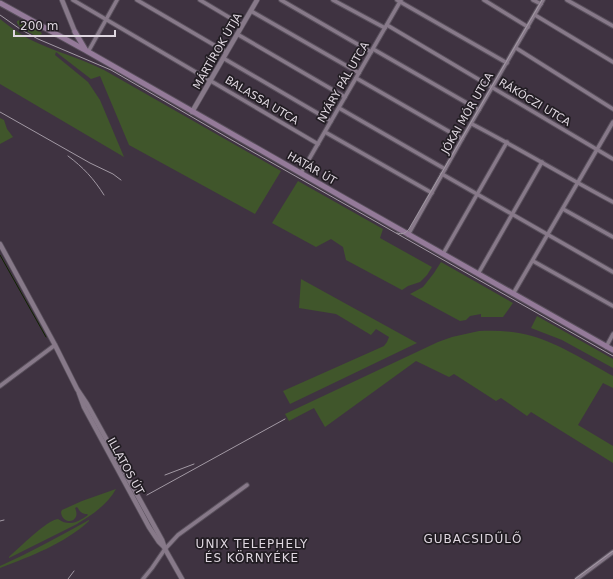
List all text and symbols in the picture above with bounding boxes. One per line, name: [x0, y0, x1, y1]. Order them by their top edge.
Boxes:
street label: MÁRTÍROK ÚTJA: [190, 10, 245, 92]
scale bar: [14, 12, 115, 38]
text: 200 m: [20, 19, 58, 33]
street label: NYÁRY PÁL UTCA: [315, 39, 372, 125]
street label: JÓKAI MÓR UTCA: [438, 70, 496, 157]
street label: BALASSA UTCA: [223, 73, 301, 128]
street label: RÁKÓCZI UTCA: [497, 76, 573, 129]
street label: HATÁR ÚT: [285, 149, 339, 188]
street label: ILLATOS ÚT: [105, 436, 147, 497]
district label: GUBACSIDŰLŐ: [423, 531, 523, 546]
district label: UNIX TELEPHELY ÉS KÖRNYÉKE: [196, 537, 308, 565]

